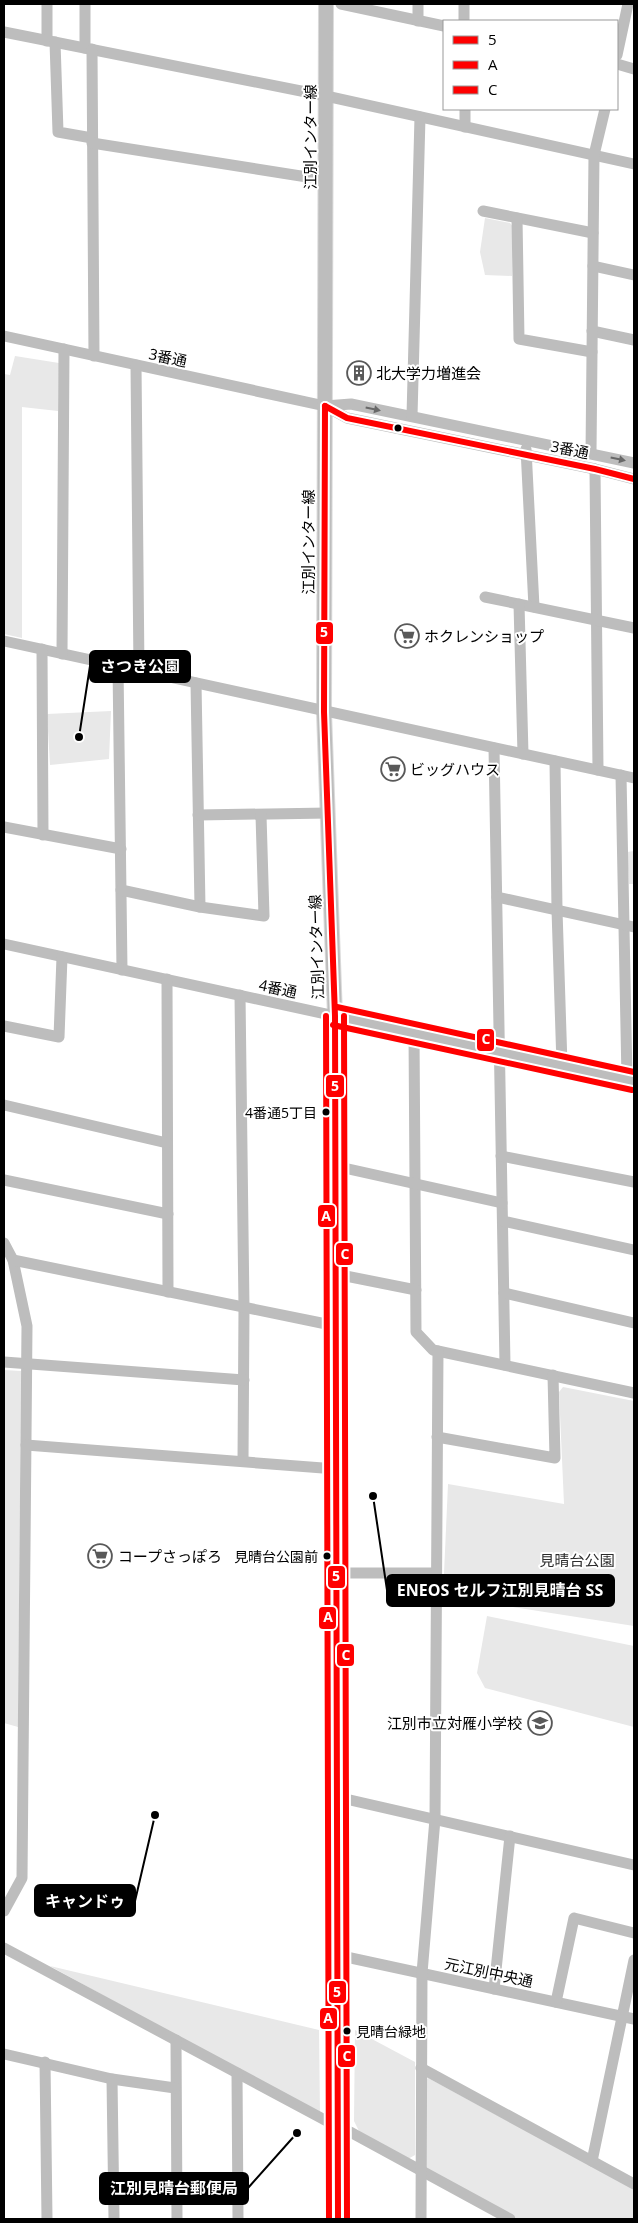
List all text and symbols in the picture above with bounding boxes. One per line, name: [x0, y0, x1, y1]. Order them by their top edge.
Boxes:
legend: [443, 20, 618, 110]
text: 5: [488, 29, 497, 49]
text: A: [488, 54, 498, 74]
text: C: [488, 79, 497, 99]
street label: 江別インター線: [300, 84, 320, 190]
street label: 3番通: [147, 343, 189, 371]
building icon: 北大学力増進会: [346, 360, 372, 386]
place label: 北大学力増進会: [376, 363, 481, 383]
one-way arrow: [366, 405, 382, 413]
unlabelled marker: [393, 423, 403, 433]
street label: 3番通: [549, 436, 591, 462]
one-way arrow: [611, 455, 626, 463]
street label: 江別インター線: [298, 489, 318, 595]
line badge: 5: [315, 621, 334, 645]
text: 5: [320, 622, 328, 641]
supermarket icon: ホクレンショップ: [394, 623, 420, 649]
place label: ホクレンショップ: [424, 626, 544, 646]
callout: さつき公園: [90, 651, 190, 682]
text: さつき公園: [100, 655, 180, 677]
supermarket icon: ビッグハウス: [380, 756, 406, 782]
place label: ビッグハウス: [410, 759, 500, 779]
street label: 江別インター線: [304, 894, 328, 1000]
street label: 4番通: [257, 974, 299, 1002]
line badge: C: [476, 1028, 495, 1052]
text: C: [482, 1029, 491, 1048]
line badge: 5: [325, 1074, 345, 1098]
text: 5: [331, 1076, 339, 1095]
place label: 4番通5丁目: [245, 1103, 317, 1122]
marker: 4番通5丁目: [321, 1107, 331, 1117]
line badge: A: [317, 1204, 336, 1228]
text: A: [321, 1206, 331, 1225]
line badge: C: [335, 1242, 354, 1266]
text: C: [341, 1244, 350, 1263]
supermarket icon: コープさっぽろ: [87, 1543, 113, 1569]
place label: コープさっぽろ: [118, 1546, 222, 1566]
place label: 見晴台公園前: [234, 1547, 318, 1566]
park label: 見晴台公園: [539, 1550, 615, 1570]
marker: 見晴台公園前: [322, 1551, 332, 1561]
line badge: 5: [327, 1565, 346, 1589]
text: 5: [332, 1566, 340, 1585]
callout: ENEOS セルフ江別見晴台 SS: [387, 1575, 614, 1606]
text: ENEOS セルフ江別見晴台 SS: [397, 1579, 603, 1601]
line badge: A: [318, 1606, 337, 1630]
text: A: [323, 1607, 333, 1626]
line badge: C: [336, 1643, 355, 1667]
text: C: [342, 1645, 351, 1664]
school or university icon: 江別市立対雁小学校: [527, 1710, 553, 1736]
place label: 江別市立対雁小学校: [387, 1713, 522, 1733]
callout: キャンドゥ: [35, 1885, 135, 1916]
text: キャンドゥ: [45, 1890, 125, 1912]
street label: 元江別中央通: [443, 1953, 535, 1991]
line badge: 5: [328, 1980, 347, 2004]
text: 5: [333, 1982, 341, 2001]
line badge: A: [319, 2007, 338, 2030]
text: A: [323, 2008, 333, 2027]
place label: 見晴台緑地: [356, 2022, 426, 2041]
marker: 見晴台緑地: [342, 2026, 352, 2036]
line badge: C: [337, 2044, 356, 2068]
text: C: [343, 2046, 352, 2065]
callout: 江別見晴台郵便局: [100, 2173, 248, 2204]
text: 江別見晴台郵便局: [110, 2177, 238, 2199]

